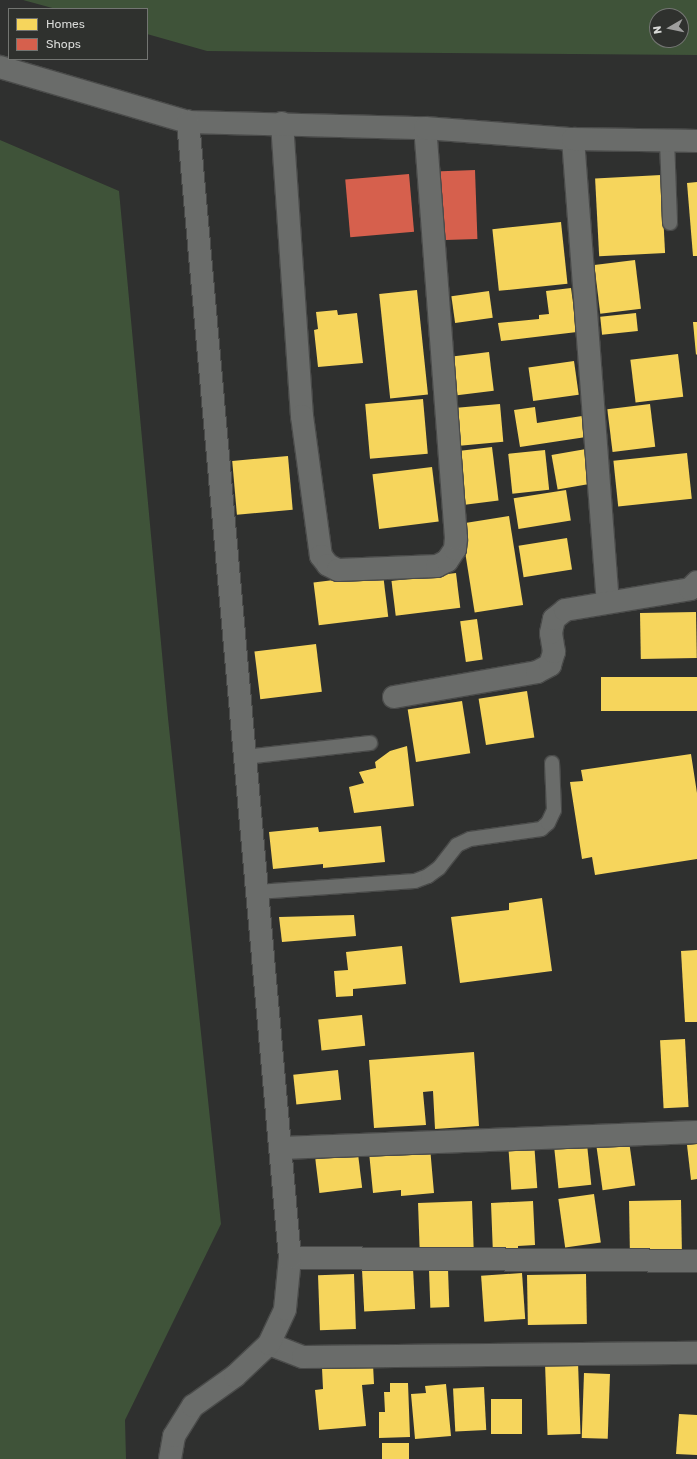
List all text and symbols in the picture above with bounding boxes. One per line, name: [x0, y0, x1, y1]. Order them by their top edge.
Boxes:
legend: [8, 8, 148, 60]
north arrow: [649, 8, 689, 48]
text: Homes: [46, 17, 85, 31]
text: N: [651, 25, 665, 35]
text: Shops: [46, 37, 81, 51]

